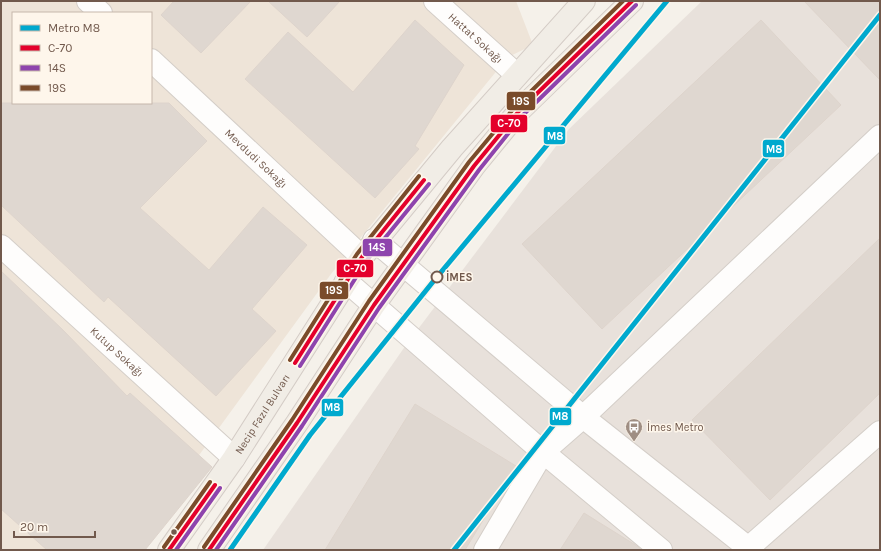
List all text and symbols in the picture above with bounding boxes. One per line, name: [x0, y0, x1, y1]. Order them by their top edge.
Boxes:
street label: Hattat Sokağı: [446, 10, 506, 66]
legend: [12, 12, 152, 104]
text: Metro M8: [48, 21, 100, 35]
text: C-70: [48, 41, 72, 55]
text: 14S: [48, 61, 66, 75]
text: 19S: [48, 81, 66, 95]
line badge: 19S: [506, 91, 536, 111]
text: 19S: [512, 95, 530, 108]
line badge: C-70: [490, 114, 528, 133]
text: C-70: [497, 117, 521, 130]
street label: Mevdudi Sokağı: [222, 126, 290, 191]
line badge: M8: [543, 126, 566, 145]
text: M8: [547, 130, 563, 143]
line badge: M8: [762, 139, 785, 158]
text: M8: [766, 143, 782, 156]
line badge: 14S: [362, 238, 393, 257]
text: 14S: [368, 241, 386, 254]
line badge: C-70: [336, 259, 374, 278]
text: C-70: [343, 262, 367, 275]
marker: İMES: [430, 270, 444, 284]
place label: İMES: [446, 270, 472, 284]
line badge: 19S: [319, 281, 349, 300]
text: 19S: [325, 284, 343, 297]
street label: Kutup Sokağı: [88, 324, 147, 379]
street label: Necip Fazıl Bulvarı: [232, 371, 292, 456]
line badge: M8: [321, 398, 344, 417]
text: M8: [324, 401, 340, 414]
line badge: M8: [549, 407, 572, 426]
text: M8: [552, 410, 568, 423]
bus stop icon: İmes Metro: [624, 417, 644, 442]
place label: İmes Metro: [647, 420, 704, 434]
scale bar: [14, 513, 95, 539]
text: 20 m: [20, 520, 48, 534]
unlabelled marker: [169, 527, 179, 537]

